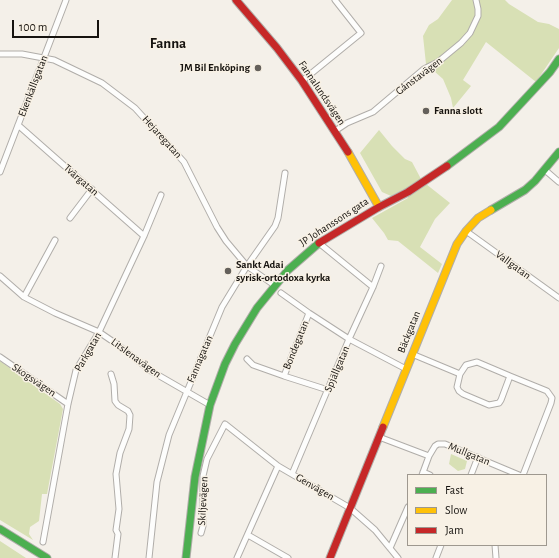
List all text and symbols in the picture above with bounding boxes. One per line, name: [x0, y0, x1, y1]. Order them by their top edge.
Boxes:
scale bar: [14, 12, 101, 38]
text: 100 m: [19, 21, 47, 33]
district label: Fanna: [150, 34, 186, 52]
street label: Ekenkällsgatan: [15, 53, 51, 119]
street label: Gånstavägen: [393, 54, 445, 98]
street label: Fannalundsvägen: [296, 58, 348, 128]
place label: JM Bil Enköping: [180, 61, 250, 75]
marker: JM Bil Enköping: [253, 63, 263, 73]
place label: Fanna slott: [434, 104, 482, 118]
marker: Fanna slott: [421, 106, 431, 116]
street label: Hejaregatan: [139, 113, 185, 161]
street label: Tvärgatan: [61, 161, 101, 199]
street label: JP Johanssons gata: [297, 195, 371, 249]
street label: Vallgatan: [493, 248, 533, 282]
place label: Sankt Adai syrisk-ortodoxa kyrka: [236, 258, 330, 284]
marker: Sankt Adai syrisk-ortodoxa kyrka: [223, 266, 233, 276]
street label: Bäckgatan: [395, 309, 423, 355]
street label: Bondegatan: [280, 318, 312, 372]
street label: Parkgatan: [71, 330, 105, 374]
street label: Fannagatan: [184, 333, 216, 385]
street label: Litslenavägen: [108, 335, 164, 381]
street label: Spjällgatan: [321, 344, 353, 394]
street label: Skogsvägen: [9, 360, 59, 400]
street label: Mullgatan: [446, 440, 492, 468]
street label: Genvägen: [293, 471, 337, 503]
legend: [407, 474, 547, 546]
street label: Skiljevägen: [195, 476, 211, 526]
text: Fast: [445, 484, 464, 496]
text: Slow: [445, 504, 467, 516]
text: Jam: [445, 524, 464, 536]

